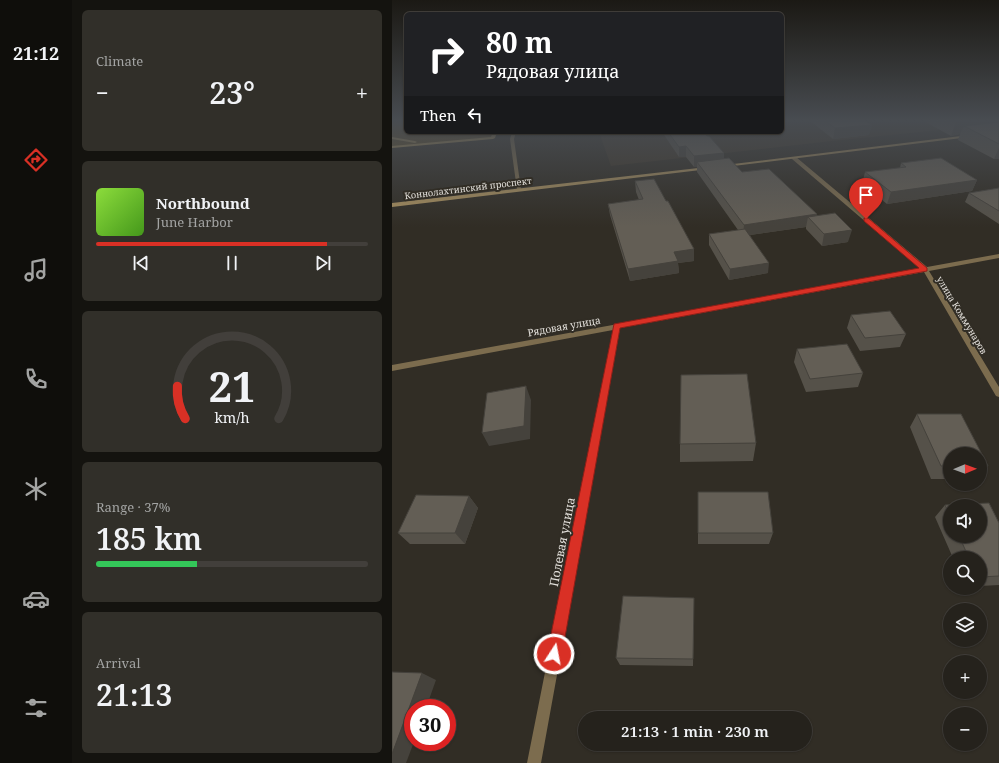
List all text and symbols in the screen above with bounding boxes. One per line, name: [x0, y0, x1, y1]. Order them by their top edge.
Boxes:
text: 80 m: [486, 23, 553, 61]
icon: right: [420, 28, 472, 80]
text: 21:12: [13, 41, 59, 65]
text: Climate: [96, 52, 143, 70]
text: Рядовая улица: [486, 59, 620, 83]
text: 23°: [209, 72, 255, 113]
text: −: [96, 77, 109, 107]
text: +: [356, 77, 368, 107]
icon: left: [464, 104, 486, 126]
text: Then: [420, 105, 456, 125]
icon: directions: [22, 146, 50, 174]
street label: Коннолахтинский проспект: [404, 174, 533, 202]
pin: [849, 178, 883, 219]
icon: arrive: [855, 184, 877, 206]
text: Northbound: [156, 193, 250, 213]
text: June Harbor: [156, 213, 233, 231]
icon: previous: [130, 252, 152, 274]
icon: pause: [221, 252, 243, 274]
icon: next: [312, 252, 334, 274]
icon: music: [22, 256, 50, 284]
street label: улица Коммунаров: [934, 274, 990, 356]
street label: Рядовая улица: [526, 313, 602, 339]
text: 21: [208, 358, 256, 414]
icon: phone: [22, 365, 50, 393]
text: km/h: [214, 408, 250, 427]
north arrow: [943, 447, 987, 491]
map controls: [943, 447, 987, 751]
icon: climate: [22, 475, 50, 503]
street label: Полевая улица: [545, 496, 579, 588]
text: Range · 37%: [96, 498, 170, 516]
button: sound: [943, 499, 987, 543]
text: 185 km: [96, 518, 202, 559]
button: search: [943, 551, 987, 595]
icon: car: [22, 585, 50, 613]
button: layers: [943, 603, 987, 647]
position arrow: [533, 633, 575, 675]
text: Arrival: [96, 654, 140, 672]
button: +: [943, 655, 987, 699]
text: 21:13: [96, 674, 172, 715]
icon: filters: [22, 694, 50, 722]
speed limit sign: 30: [404, 699, 456, 751]
button: −: [943, 707, 987, 751]
text: 21:13 · 1 min · 230 m: [621, 721, 769, 741]

